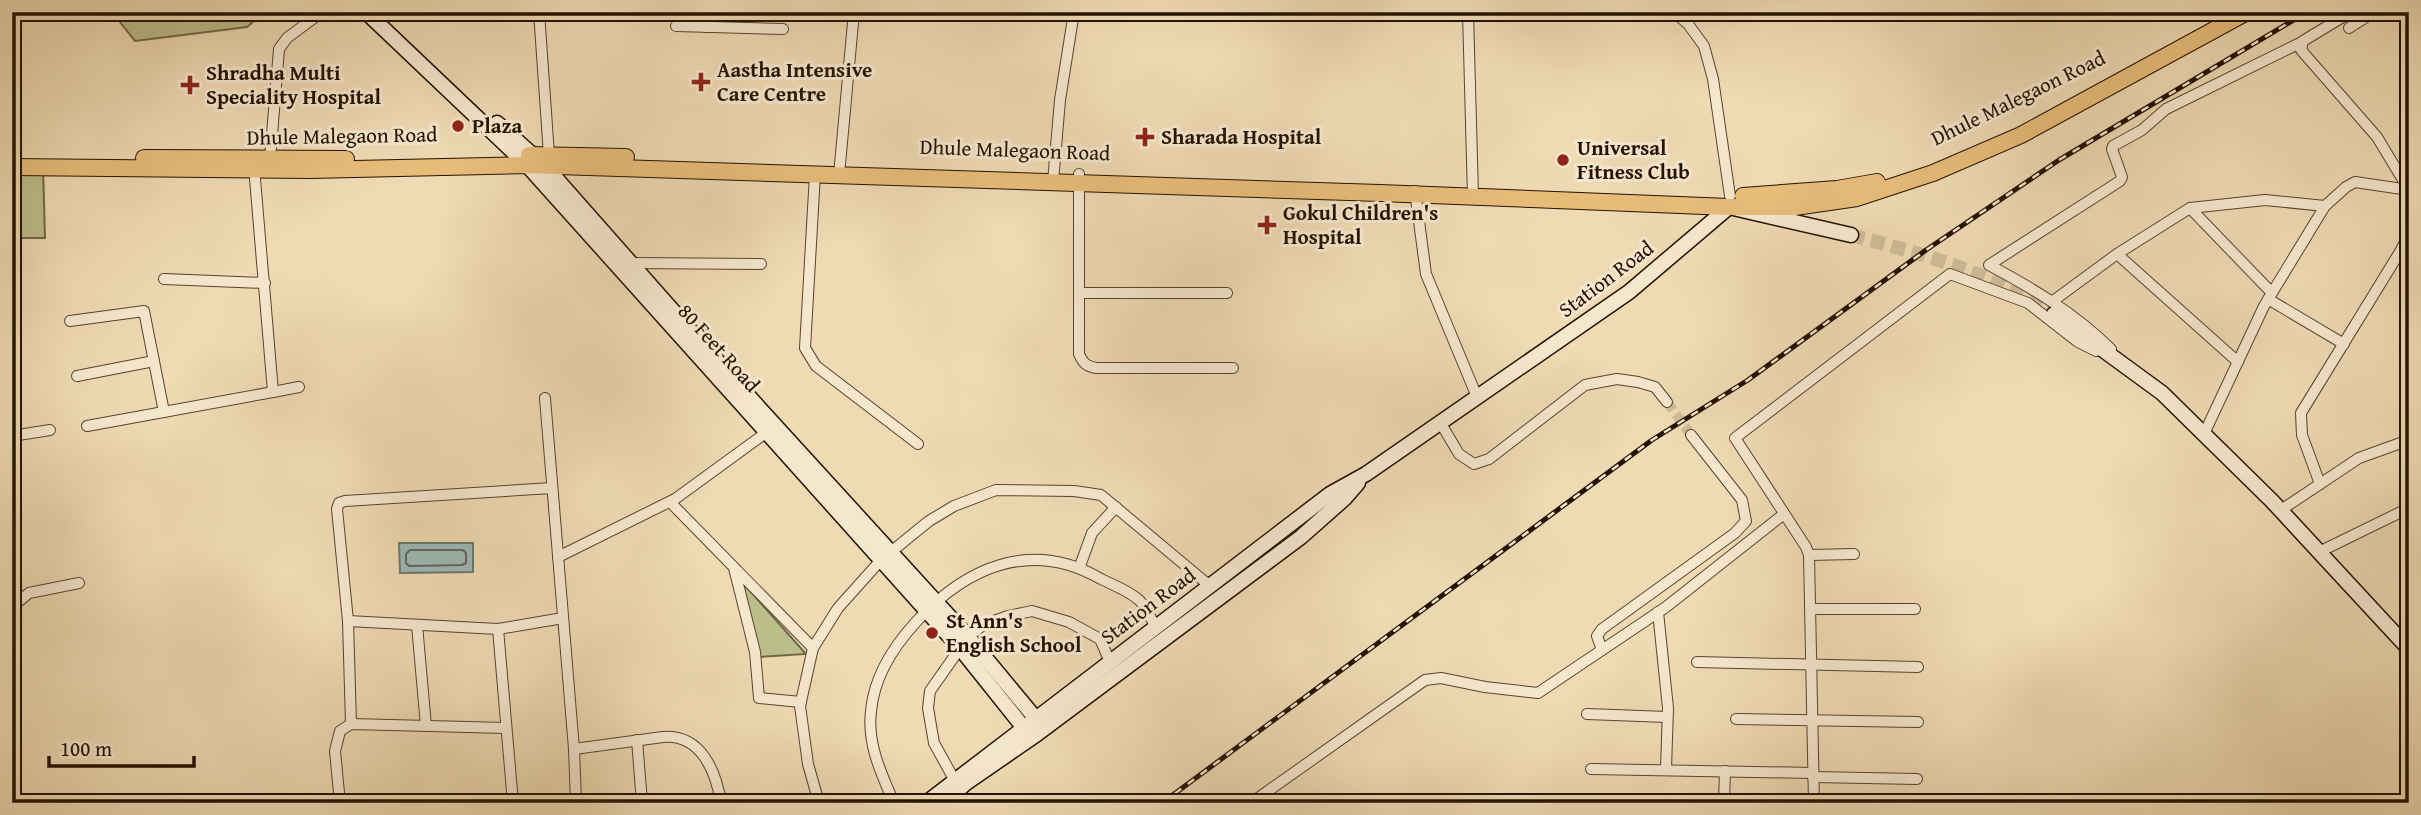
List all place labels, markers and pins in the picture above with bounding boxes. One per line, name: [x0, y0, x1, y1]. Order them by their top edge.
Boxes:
place label: Aastha Intensive Care Centre: [717, 54, 872, 109]
place label: Shradha Multi Speciality Hospital: [206, 57, 382, 112]
marker: Aastha Intensive Care Centre: [691, 72, 711, 92]
marker: Shradha Multi Speciality Hospital: [180, 75, 200, 95]
place label: Plaza: [472, 110, 522, 141]
marker: Plaza: [450, 118, 466, 134]
place label: Sharada Hospital: [1161, 121, 1322, 152]
marker: Sharada Hospital: [1135, 127, 1155, 147]
place label: Universal Fitness Club: [1577, 132, 1690, 187]
marker: Universal Fitness Club: [1555, 152, 1571, 168]
place label: Gokul Children's Hospital: [1283, 197, 1438, 252]
marker: Gokul Children's Hospital: [1257, 215, 1277, 235]
place label: St Ann's English School: [946, 605, 1082, 660]
marker: St Ann's English School: [924, 625, 940, 641]

